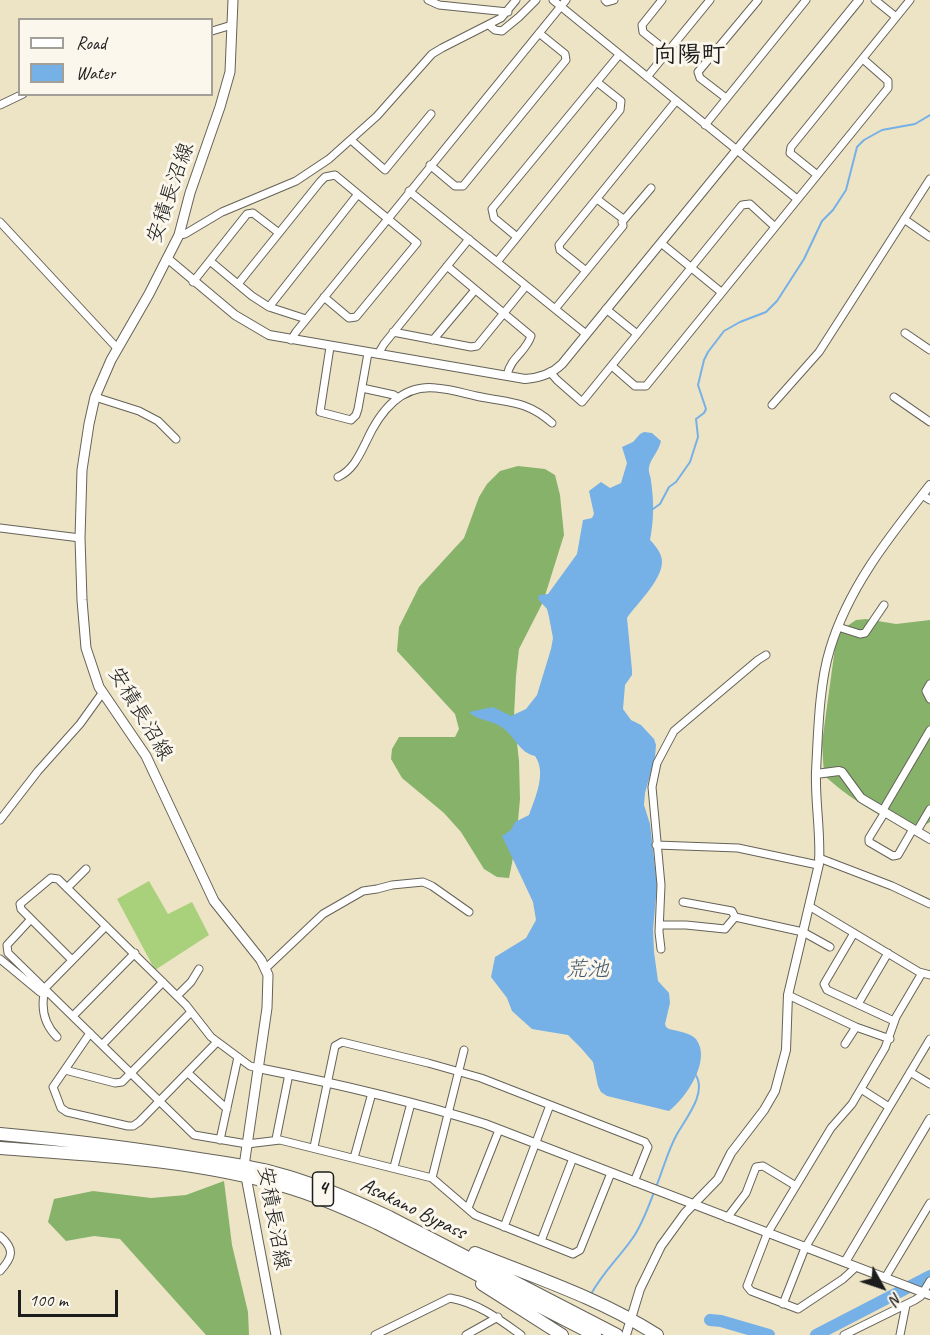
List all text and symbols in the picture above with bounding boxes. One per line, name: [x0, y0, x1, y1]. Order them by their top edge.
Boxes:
legend: [18, 18, 213, 96]
text: Road: [76, 32, 106, 54]
district label: 向陽町: [653, 42, 725, 70]
text: Water: [76, 62, 115, 84]
street label: 安積長沼線: [142, 139, 200, 247]
street label: 安積長沼線: [102, 663, 178, 765]
water label: 荒池: [565, 957, 609, 983]
street label: 安積長沼線: [251, 1164, 295, 1272]
road number: 4: [312, 1172, 334, 1206]
street label: Asakano Bypass: [356, 1173, 470, 1245]
north arrow: [852, 1257, 912, 1317]
scale bar: [21, 1278, 122, 1316]
text: N: [885, 1288, 907, 1309]
text: 100 m: [29, 1289, 68, 1311]

